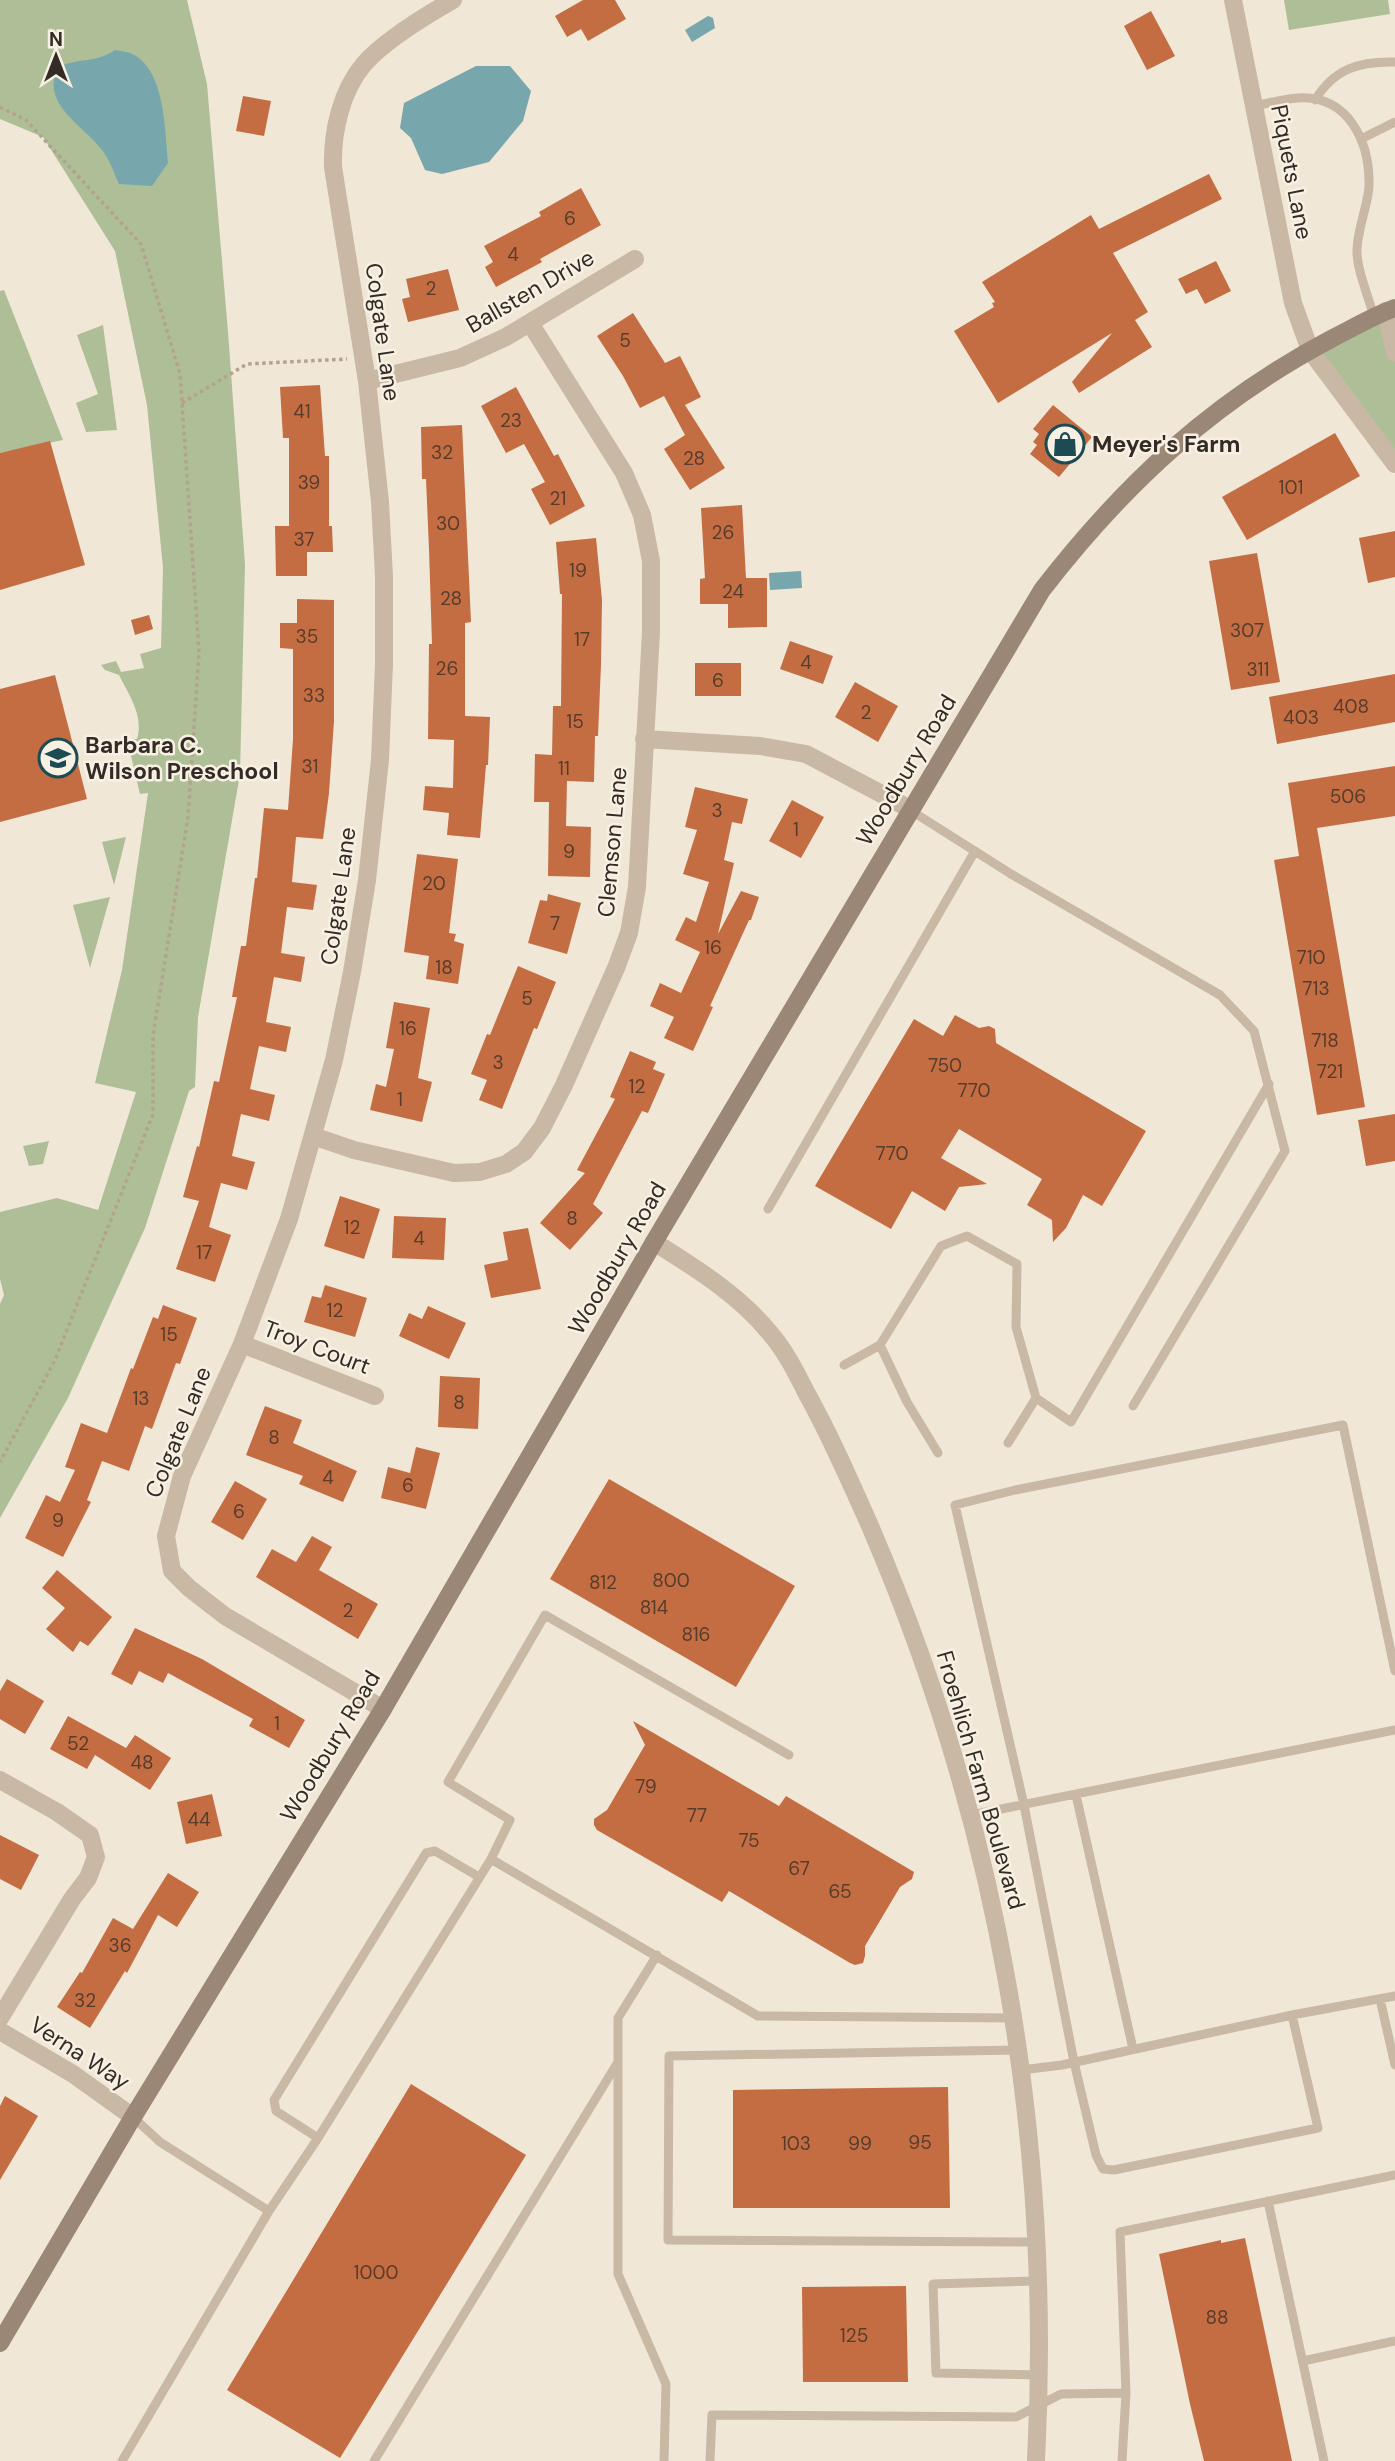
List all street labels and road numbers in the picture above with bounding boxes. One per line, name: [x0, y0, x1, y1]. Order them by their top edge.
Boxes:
street label: Piquets Lane: [1264, 102, 1320, 242]
street label: Ballsten Drive: [460, 242, 600, 340]
street label: Colgate Lane: [358, 261, 408, 403]
street label: Woodbury Road: [849, 689, 963, 851]
street label: Clemson Lane: [590, 766, 634, 918]
street label: Colgate Lane: [313, 825, 363, 967]
street label: Woodbury Road: [561, 1176, 673, 1340]
street label: Troy Court: [259, 1313, 375, 1381]
street label: Colgate Lane: [138, 1362, 218, 1502]
street label: Froehlich Farm Boulevard: [930, 1647, 1032, 1913]
street label: Woodbury Road: [273, 1665, 387, 1827]
street label: Verna Way: [24, 2010, 136, 2097]

